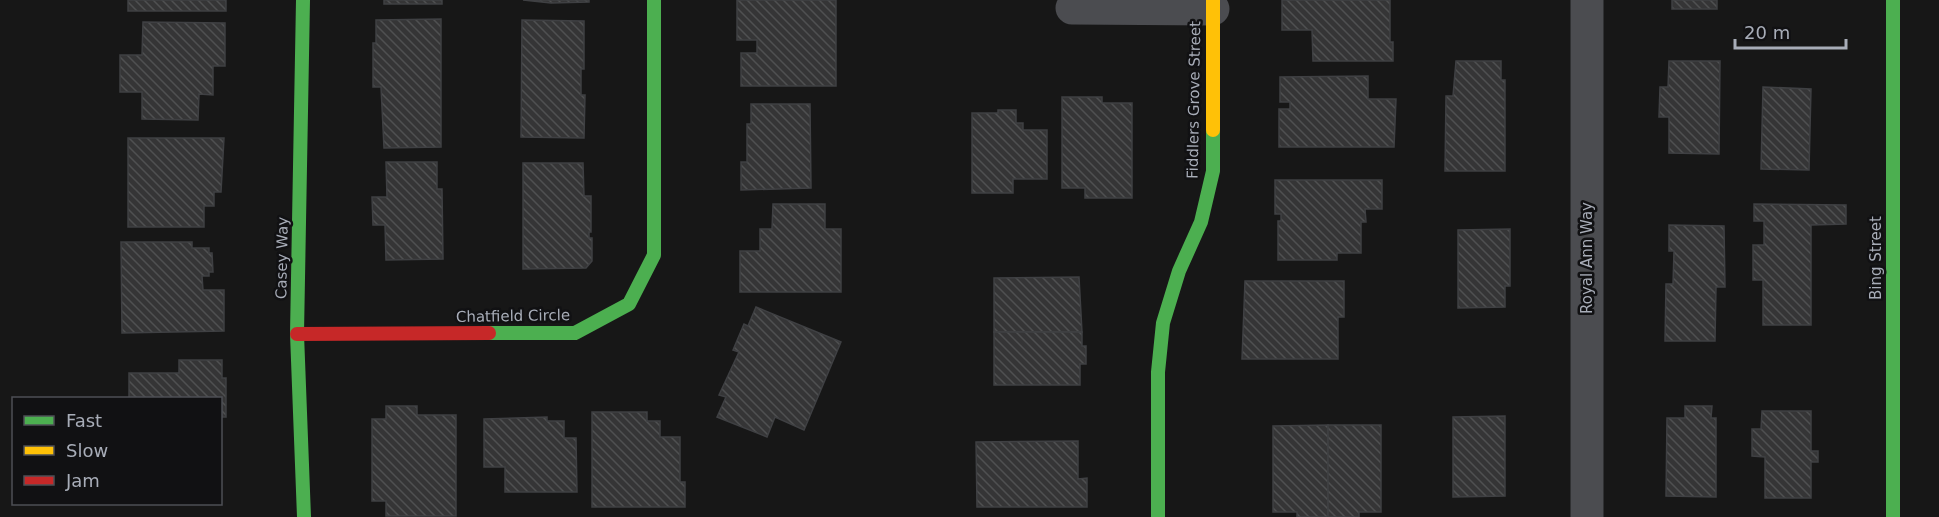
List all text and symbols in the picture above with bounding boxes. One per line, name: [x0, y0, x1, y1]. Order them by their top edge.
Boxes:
scale bar: [1735, 12, 1846, 50]
street label: Fiddlers Grove Street: [1184, 21, 1204, 179]
text: 20 m: [1744, 22, 1790, 43]
street label: Royal Ann Way: [1578, 202, 1596, 314]
street label: Bing Street: [1867, 216, 1885, 300]
street label: Casey Way: [272, 217, 292, 299]
street label: Chatfield Circle: [456, 306, 570, 326]
legend: [12, 397, 222, 505]
text: Fast: [66, 410, 102, 431]
text: Slow: [66, 440, 108, 461]
text: Jam: [65, 470, 100, 491]

